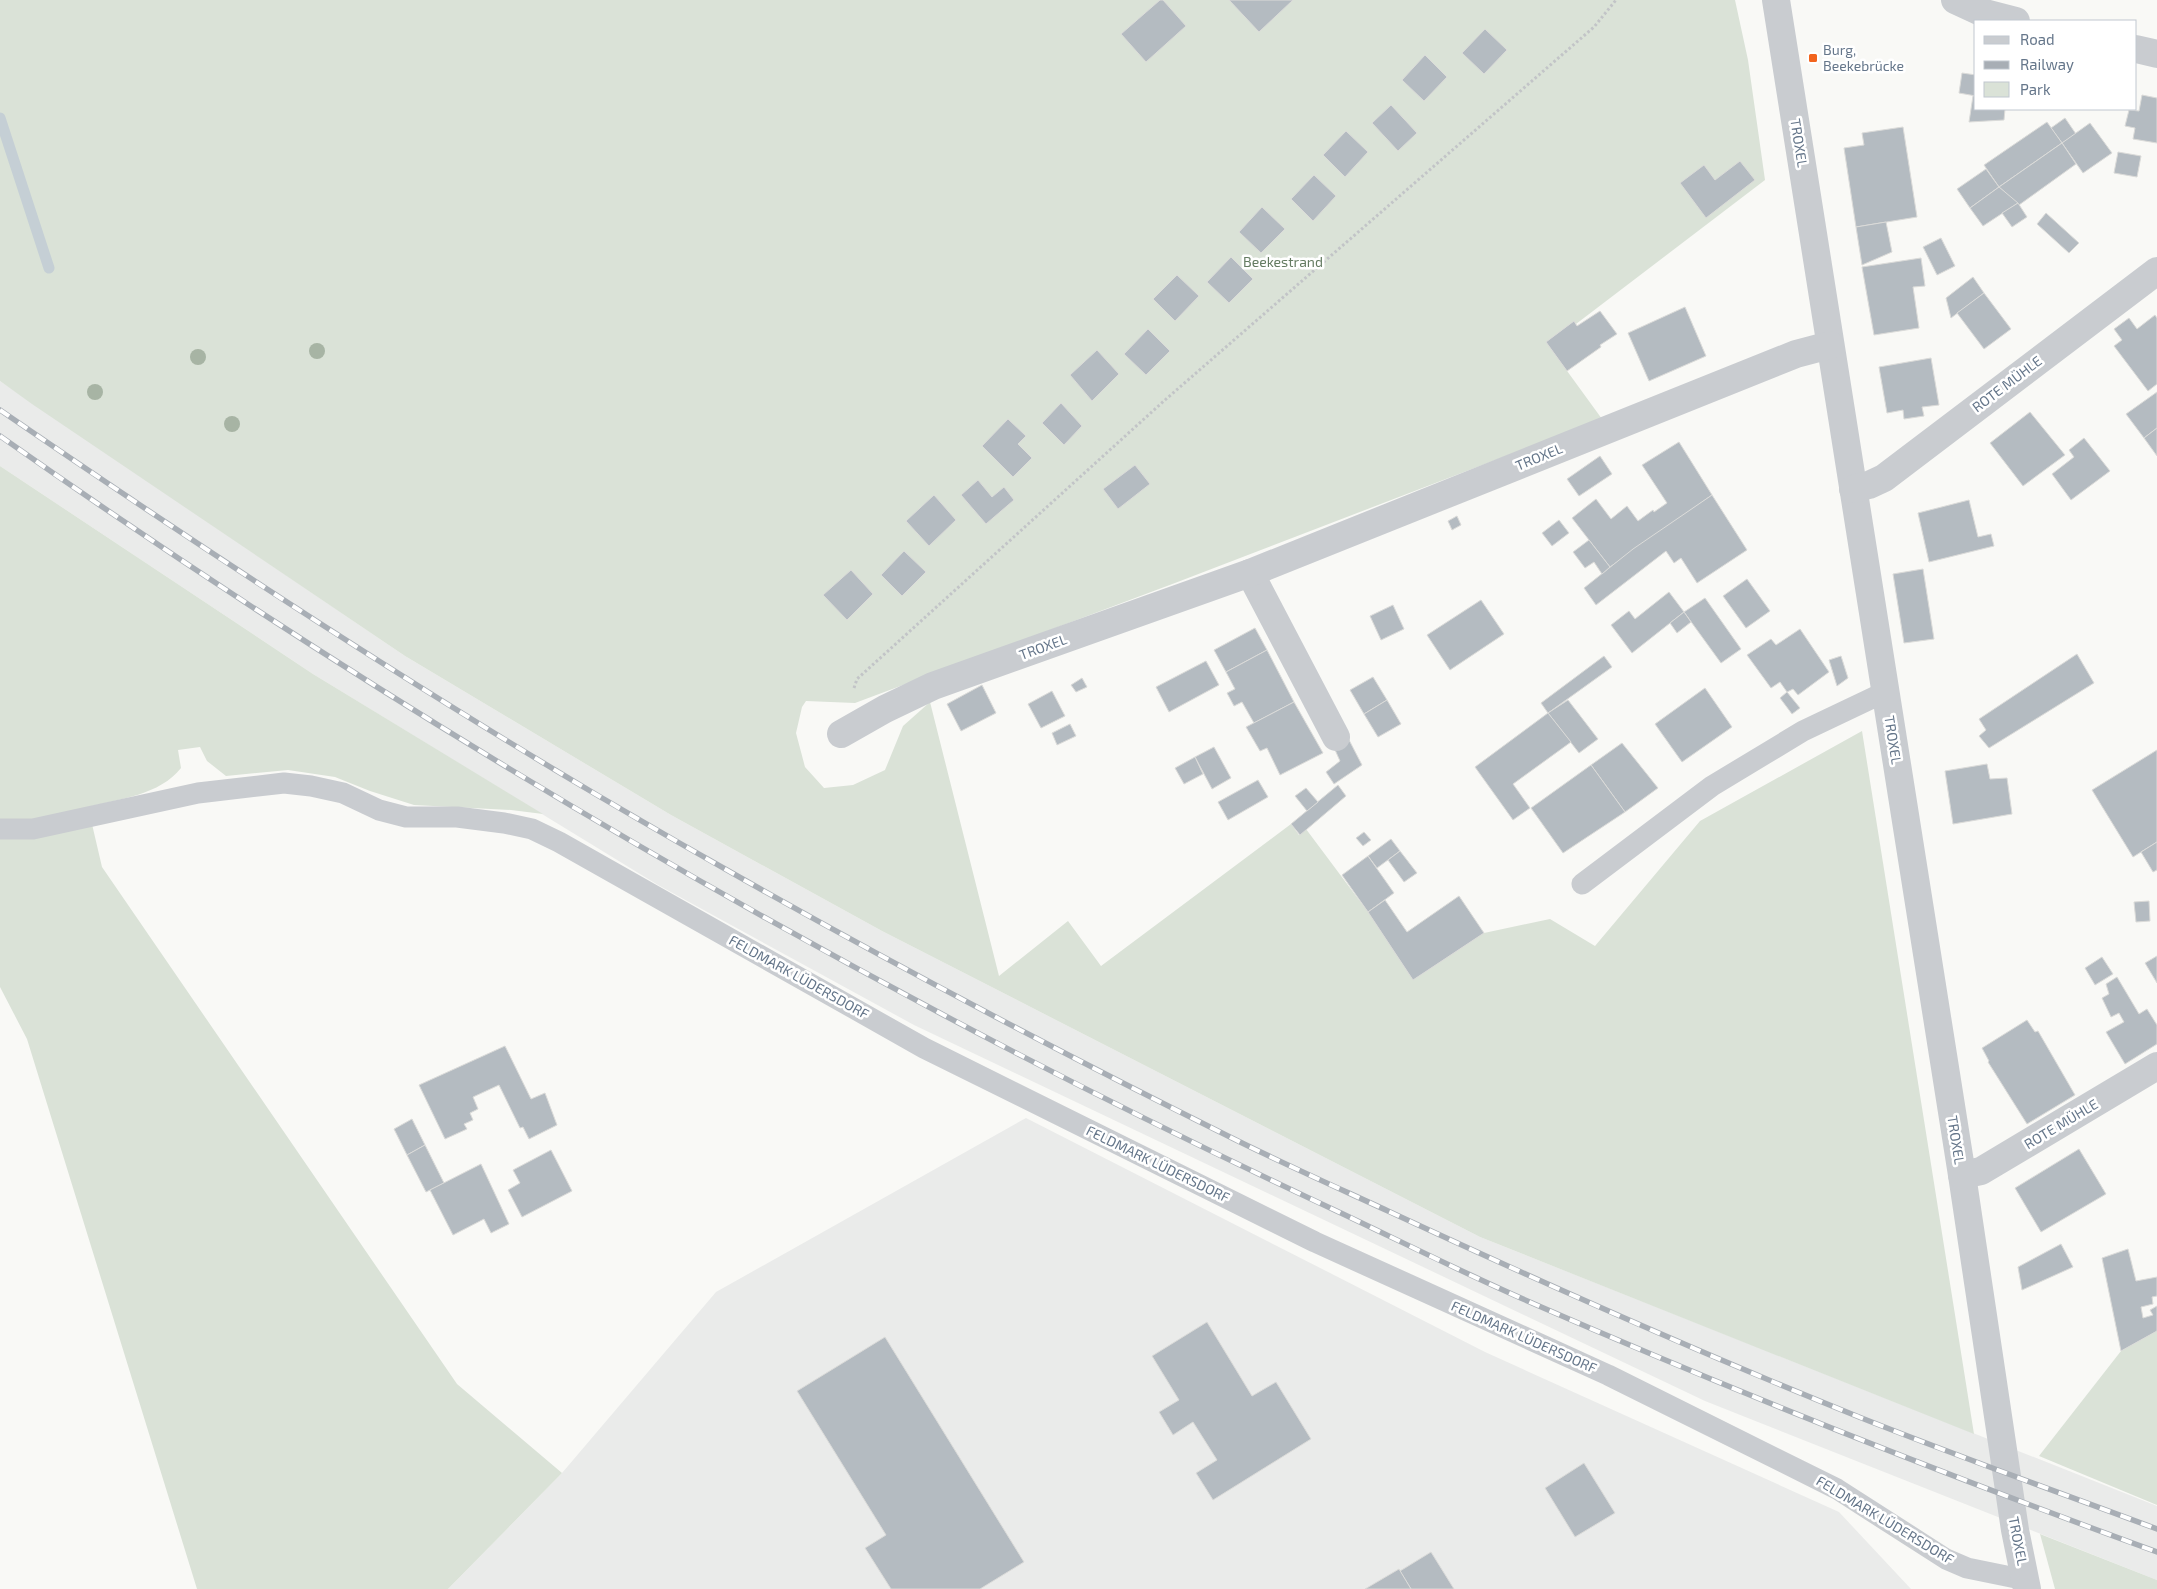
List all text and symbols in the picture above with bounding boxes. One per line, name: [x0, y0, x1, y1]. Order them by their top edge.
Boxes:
legend: [1974, 20, 2137, 110]
text: Road: [2020, 30, 2055, 48]
place label: Burg, Beekebrücke: [1823, 41, 1904, 74]
marker: Burg, Beekebrücke: [1807, 52, 1819, 64]
text: Railway: [2020, 55, 2074, 73]
text: Park: [2020, 80, 2051, 98]
street label: TROXEL: [1787, 117, 1812, 169]
park label: Beekestrand: [1243, 253, 1323, 270]
street label: ROTE MÜHLE: [1968, 352, 2045, 415]
street label: TROXEL: [1513, 439, 1565, 474]
street label: TROXEL: [1017, 630, 1069, 663]
street label: TROXEL: [1881, 714, 1906, 766]
street label: FELDMARK LÜDERSDORF: [726, 931, 873, 1022]
street label: ROTE MÜHLE: [2021, 1095, 2101, 1152]
street label: TROXEL: [1944, 1114, 1969, 1166]
street label: FELDMARK LÜDERSDORF: [1084, 1121, 1233, 1206]
street label: FELDMARK LÜDERSDORF: [1449, 1297, 1600, 1377]
street label: FELDMARK LÜDERSDORF: [1813, 1472, 1958, 1568]
street label: TROXEL: [2005, 1515, 2032, 1567]

